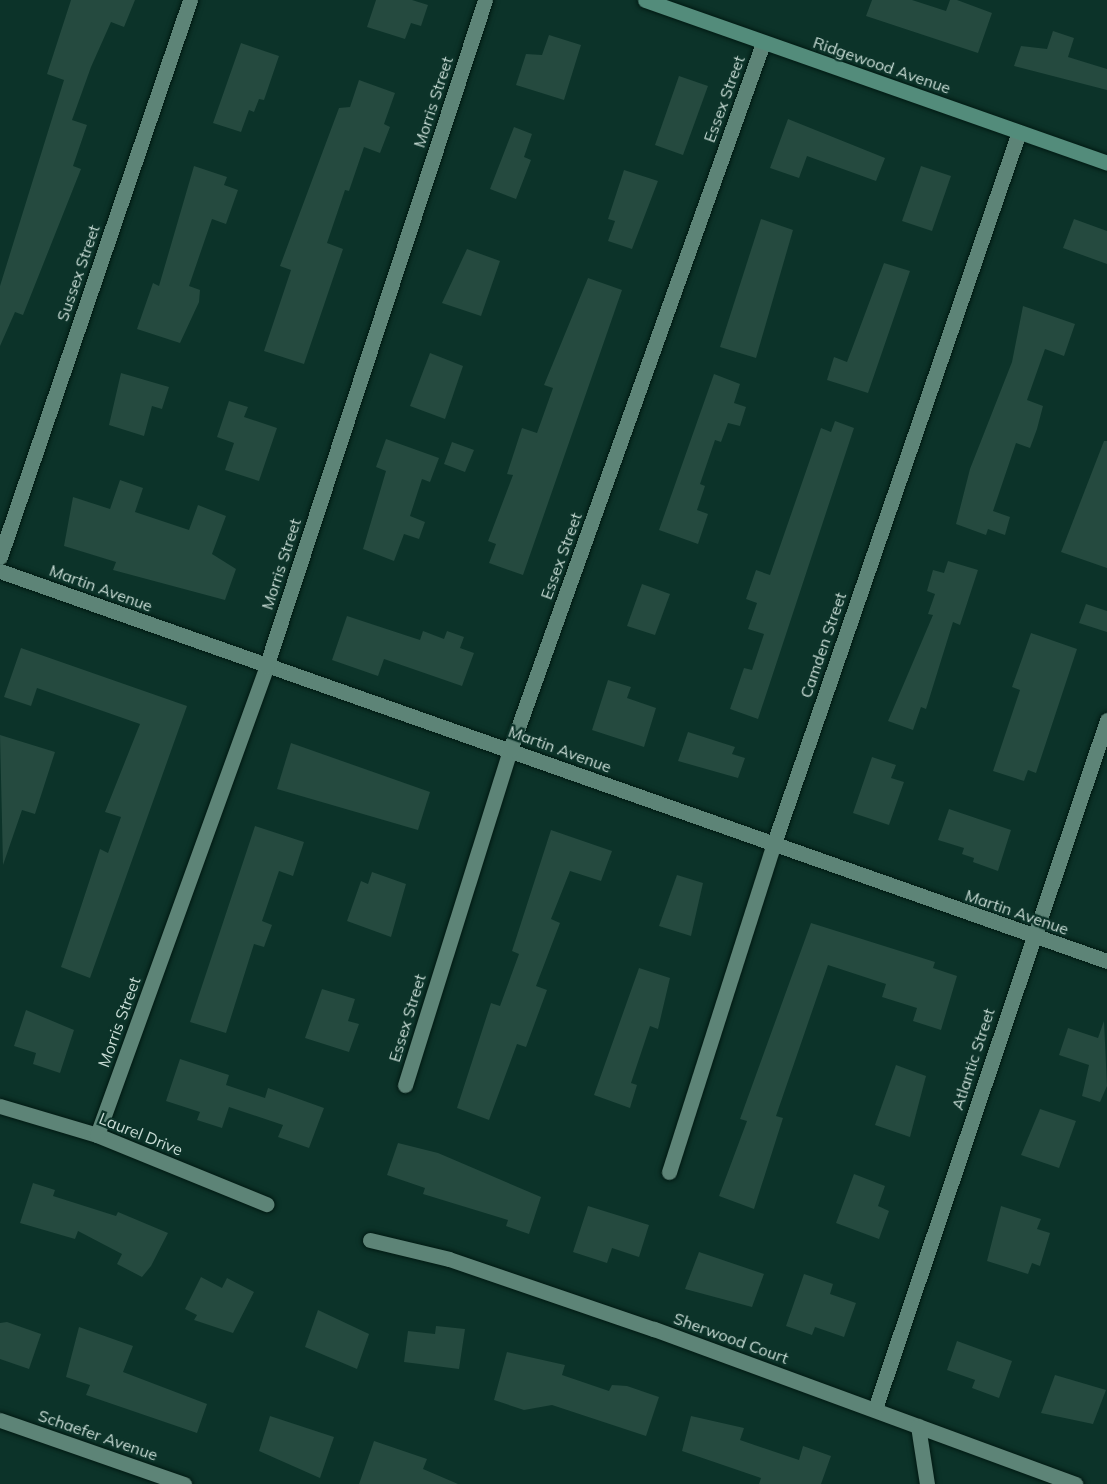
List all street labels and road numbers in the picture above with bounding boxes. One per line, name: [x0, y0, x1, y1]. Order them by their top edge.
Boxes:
street label: Ridgewood Avenue: [811, 32, 953, 98]
street label: Essex Street: [699, 53, 749, 145]
street label: Morris Street: [409, 54, 457, 150]
street label: Sussex Street: [53, 222, 103, 324]
street label: Essex Street: [536, 510, 586, 602]
street label: Morris Street: [257, 516, 305, 612]
street label: Martin Avenue: [47, 560, 155, 616]
street label: Camden Street: [796, 590, 850, 700]
street label: Martin Avenue: [506, 721, 614, 777]
street label: Martin Avenue: [963, 885, 1071, 939]
street label: Essex Street: [385, 972, 429, 1064]
street label: Morris Street: [94, 974, 144, 1070]
street label: Atlantic Street: [948, 1006, 998, 1112]
street label: Laurel Drive: [96, 1109, 186, 1159]
street label: Sherwood Court: [671, 1308, 791, 1368]
street label: Schaefer Avenue: [36, 1406, 160, 1464]

